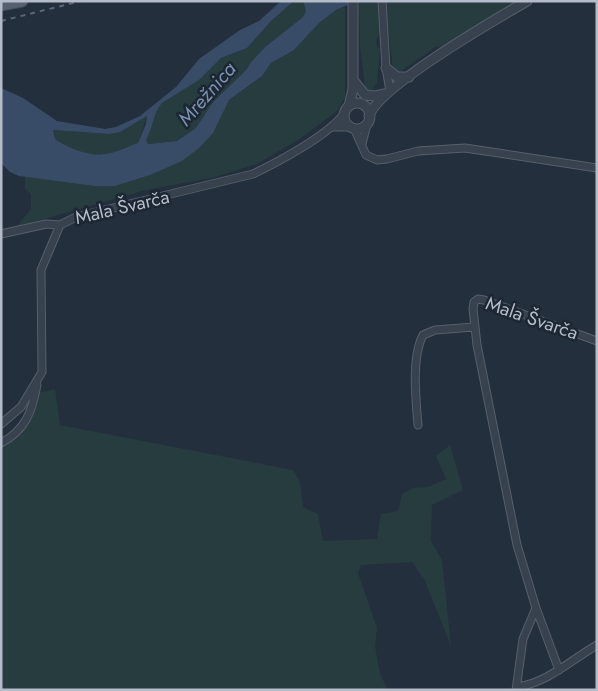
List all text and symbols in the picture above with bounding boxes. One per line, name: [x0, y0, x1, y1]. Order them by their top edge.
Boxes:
water label: Mrežnica: [171, 56, 243, 132]
street label: Mala Švarča: [72, 183, 172, 231]
street label: Mala Švarča: [482, 290, 582, 346]

